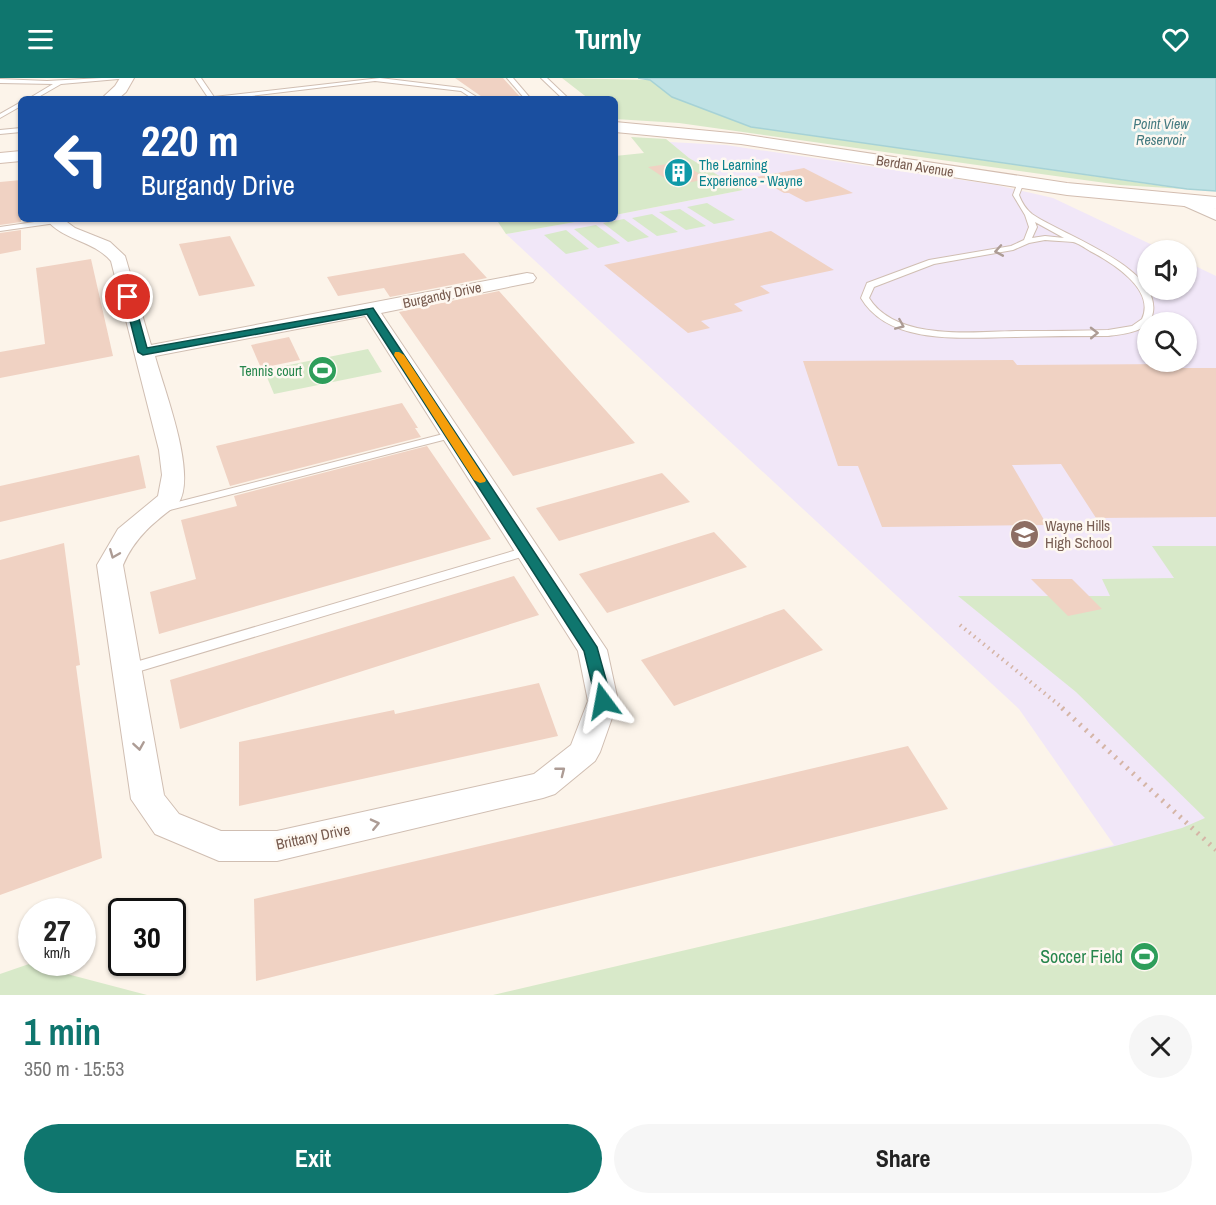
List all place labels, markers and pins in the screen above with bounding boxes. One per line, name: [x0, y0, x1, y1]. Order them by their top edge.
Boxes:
place label: The Learning Experience - Wayne: [699, 156, 803, 190]
building icon: The Learning Experience - Wayne: [662, 157, 694, 189]
pin: [102, 271, 153, 322]
sports icon: Tennis court: [307, 355, 339, 387]
place label: Tennis court: [239, 362, 302, 380]
place label: Wayne Hills High School: [1045, 515, 1112, 553]
school or university icon: Wayne Hills High School: [1008, 519, 1040, 551]
sports icon: Soccer Field: [1128, 941, 1160, 973]
place label: Soccer Field: [1040, 944, 1123, 969]

